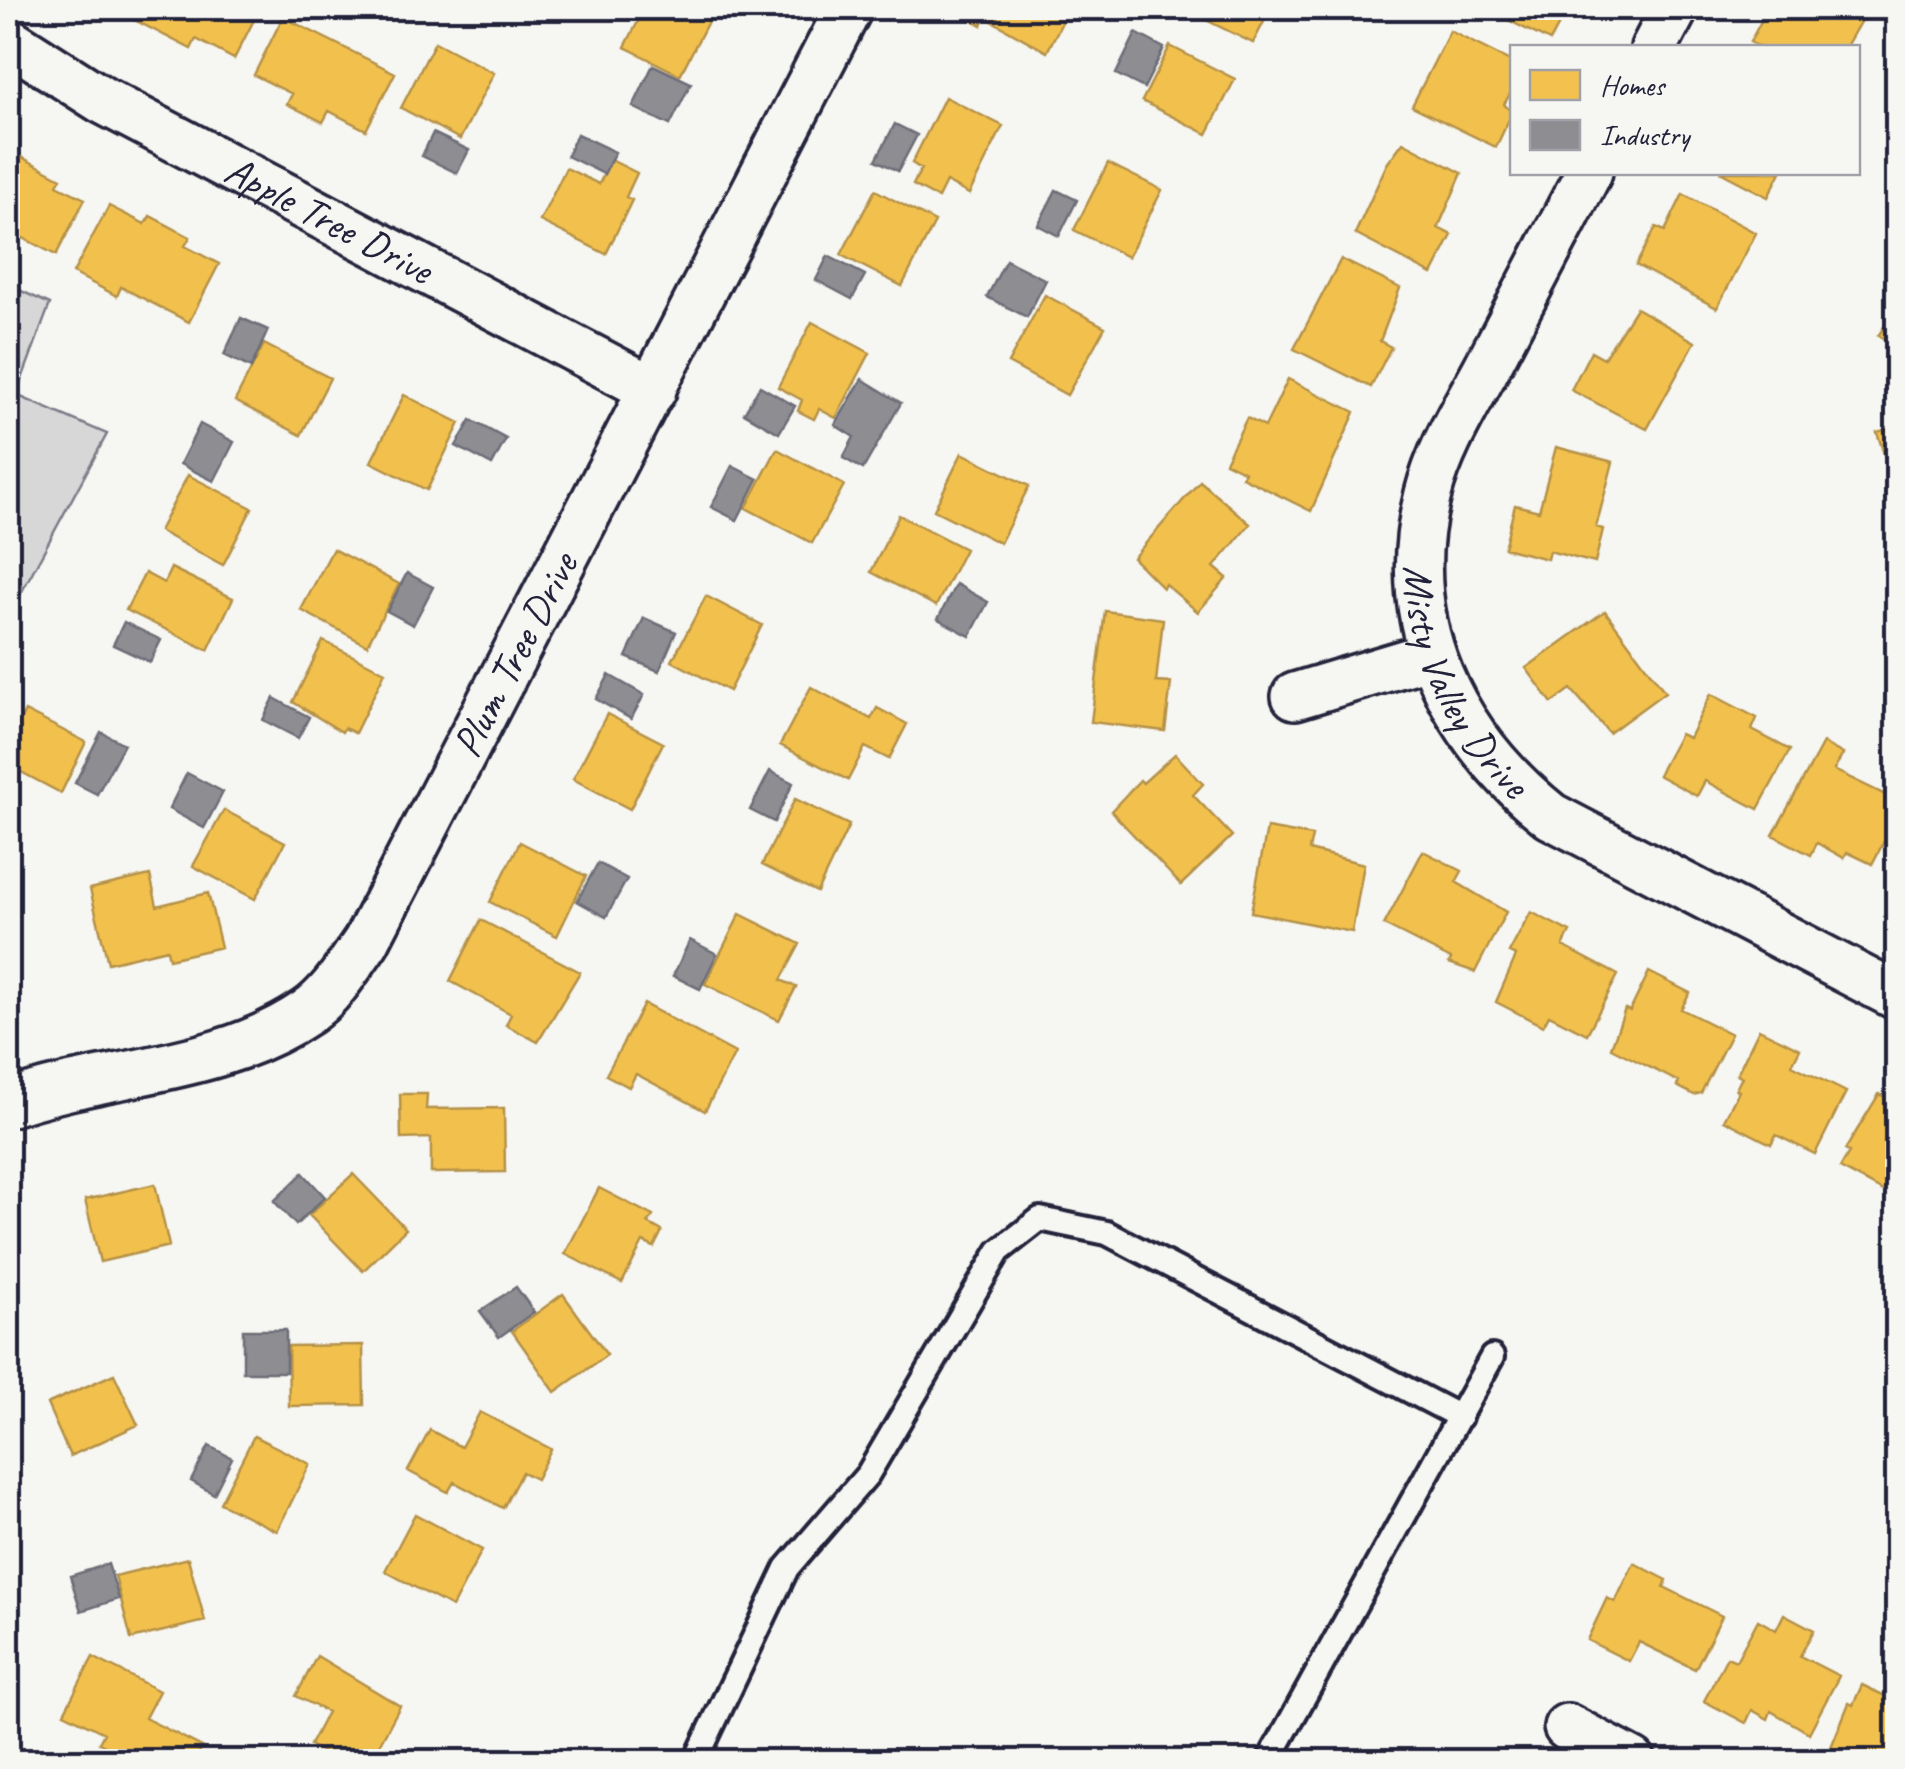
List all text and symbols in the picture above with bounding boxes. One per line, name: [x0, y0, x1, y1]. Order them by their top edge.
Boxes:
legend: [1510, 45, 1860, 175]
text: Homes: [1600, 66, 1667, 104]
text: Industry: [1600, 116, 1692, 154]
street label: Apple Tree Drive: [216, 143, 444, 297]
street label: Plum Tree Drive: [440, 542, 590, 766]
street label: Misty Valley Drive: [1392, 564, 1542, 811]

